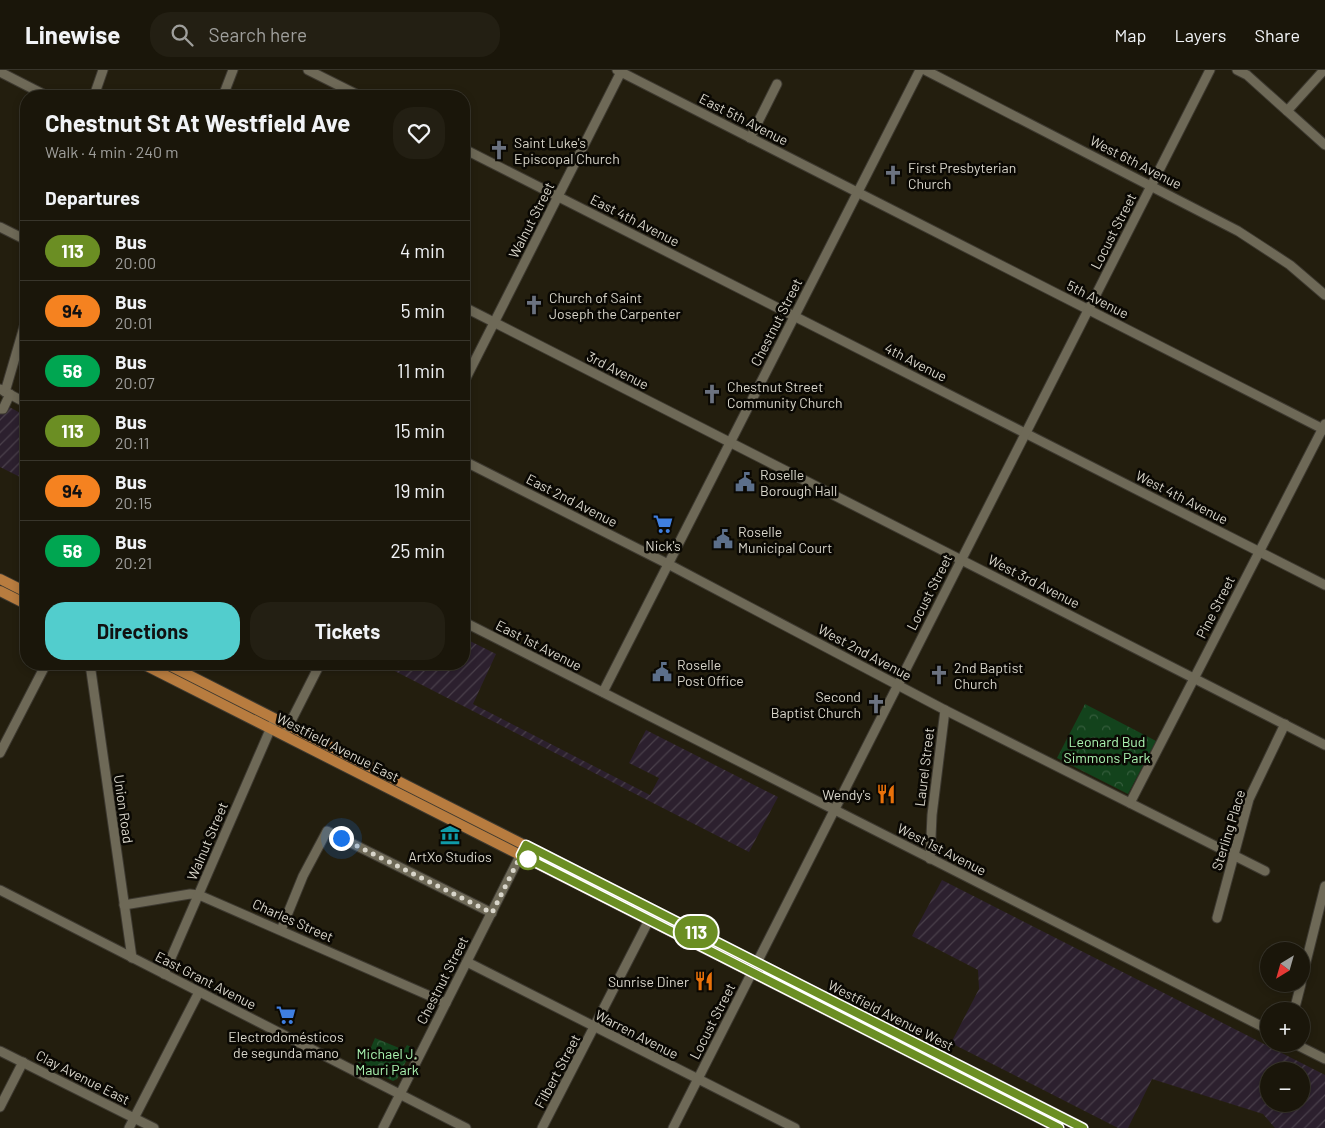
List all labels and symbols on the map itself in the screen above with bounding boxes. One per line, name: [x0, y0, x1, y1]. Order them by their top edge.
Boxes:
street label: East 5th Avenue: [697, 89, 791, 149]
street label: West 6th Avenue: [1087, 132, 1185, 192]
place label: Saint Luke's Episcopal Church: [514, 134, 620, 167]
church icon: Saint Luke's Episcopal Church: [488, 139, 510, 161]
place label: First Presbyterian Church: [908, 159, 1016, 192]
church icon: First Presbyterian Church: [882, 164, 904, 186]
street label: Walnut Street: [505, 179, 557, 261]
street label: East 4th Avenue: [588, 190, 682, 250]
street label: Locust Street: [1087, 190, 1139, 272]
street label: Chestnut Street: [747, 275, 805, 369]
street label: 5th Avenue: [1064, 276, 1132, 322]
place label: Church of Saint Joseph the Carpenter: [549, 289, 681, 322]
church icon: Church of Saint Joseph the Carpenter: [523, 294, 545, 316]
street label: 4th Avenue: [882, 339, 950, 385]
street label: 3rd Avenue: [584, 347, 652, 393]
place label: Chestnut Street Community Church: [727, 378, 843, 411]
church icon: Chestnut Street Community Church: [701, 383, 723, 405]
place label: Roselle Borough Hall: [760, 466, 837, 499]
street label: West 4th Avenue: [1133, 466, 1231, 528]
street label: East 2nd Avenue: [524, 470, 620, 530]
public building icon: Roselle Borough Hall: [734, 471, 756, 493]
supermarket icon: Nick's: [652, 513, 674, 535]
place label: Roselle Municipal Court: [738, 523, 832, 556]
public building icon: Roselle Municipal Court: [712, 528, 734, 550]
place label: Nick's: [645, 537, 681, 554]
street label: Locust Street: [903, 551, 955, 633]
street label: West 3rd Avenue: [985, 551, 1083, 611]
street label: Pine Street: [1192, 573, 1238, 641]
street label: East 1st Avenue: [493, 616, 585, 674]
street label: West 2nd Avenue: [815, 620, 915, 684]
place label: Roselle Post Office: [677, 656, 744, 689]
place label: 2nd Baptist Church: [954, 659, 1023, 692]
public building icon: Roselle Post Office: [651, 661, 673, 683]
church icon: 2nd Baptist Church: [928, 664, 950, 686]
place label: Second Baptist Church: [771, 688, 861, 721]
church icon: Second Baptist Church: [865, 693, 887, 715]
street label: Westfield Avenue East: [274, 709, 402, 785]
street label: Laurel Street: [911, 727, 937, 807]
park label: Leonard Bud Simmons Park: [1063, 733, 1151, 766]
street label: Union Road: [111, 774, 137, 844]
restaurant icon: Wendy's: [875, 783, 897, 805]
place label: Wendy's: [822, 786, 871, 803]
street label: Sterling Place: [1208, 788, 1248, 872]
street label: Walnut Street: [183, 799, 231, 883]
street label: West 1st Avenue: [895, 819, 989, 879]
museum icon: ArtXo Studios: [439, 824, 461, 846]
your location: [329, 826, 354, 851]
place label: ArtXo Studios: [408, 848, 492, 865]
unlabelled marker: [517, 848, 539, 870]
street label: Charles Street: [250, 895, 336, 945]
line badge: 113: [667, 916, 725, 948]
street label: Chestnut Street: [413, 933, 471, 1027]
north arrow: [1260, 942, 1310, 992]
street label: East Grant Avenue: [153, 947, 259, 1013]
restaurant icon: Sunrise Diner: [693, 970, 715, 992]
place label: Sunrise Diner: [608, 973, 689, 990]
street label: Westfield Avenue West: [825, 976, 957, 1054]
street label: Locust Street: [686, 980, 738, 1062]
supermarket icon: Electrodomésticos de segunda mano: [275, 1004, 297, 1026]
street label: Warren Avenue: [593, 1006, 681, 1062]
place label: Electrodomésticos de segunda mano: [228, 1028, 344, 1061]
street label: Filbert Street: [530, 1031, 584, 1111]
park label: Michael J. Mauri Park: [355, 1045, 419, 1078]
street label: Clay Avenue East: [33, 1046, 133, 1108]

